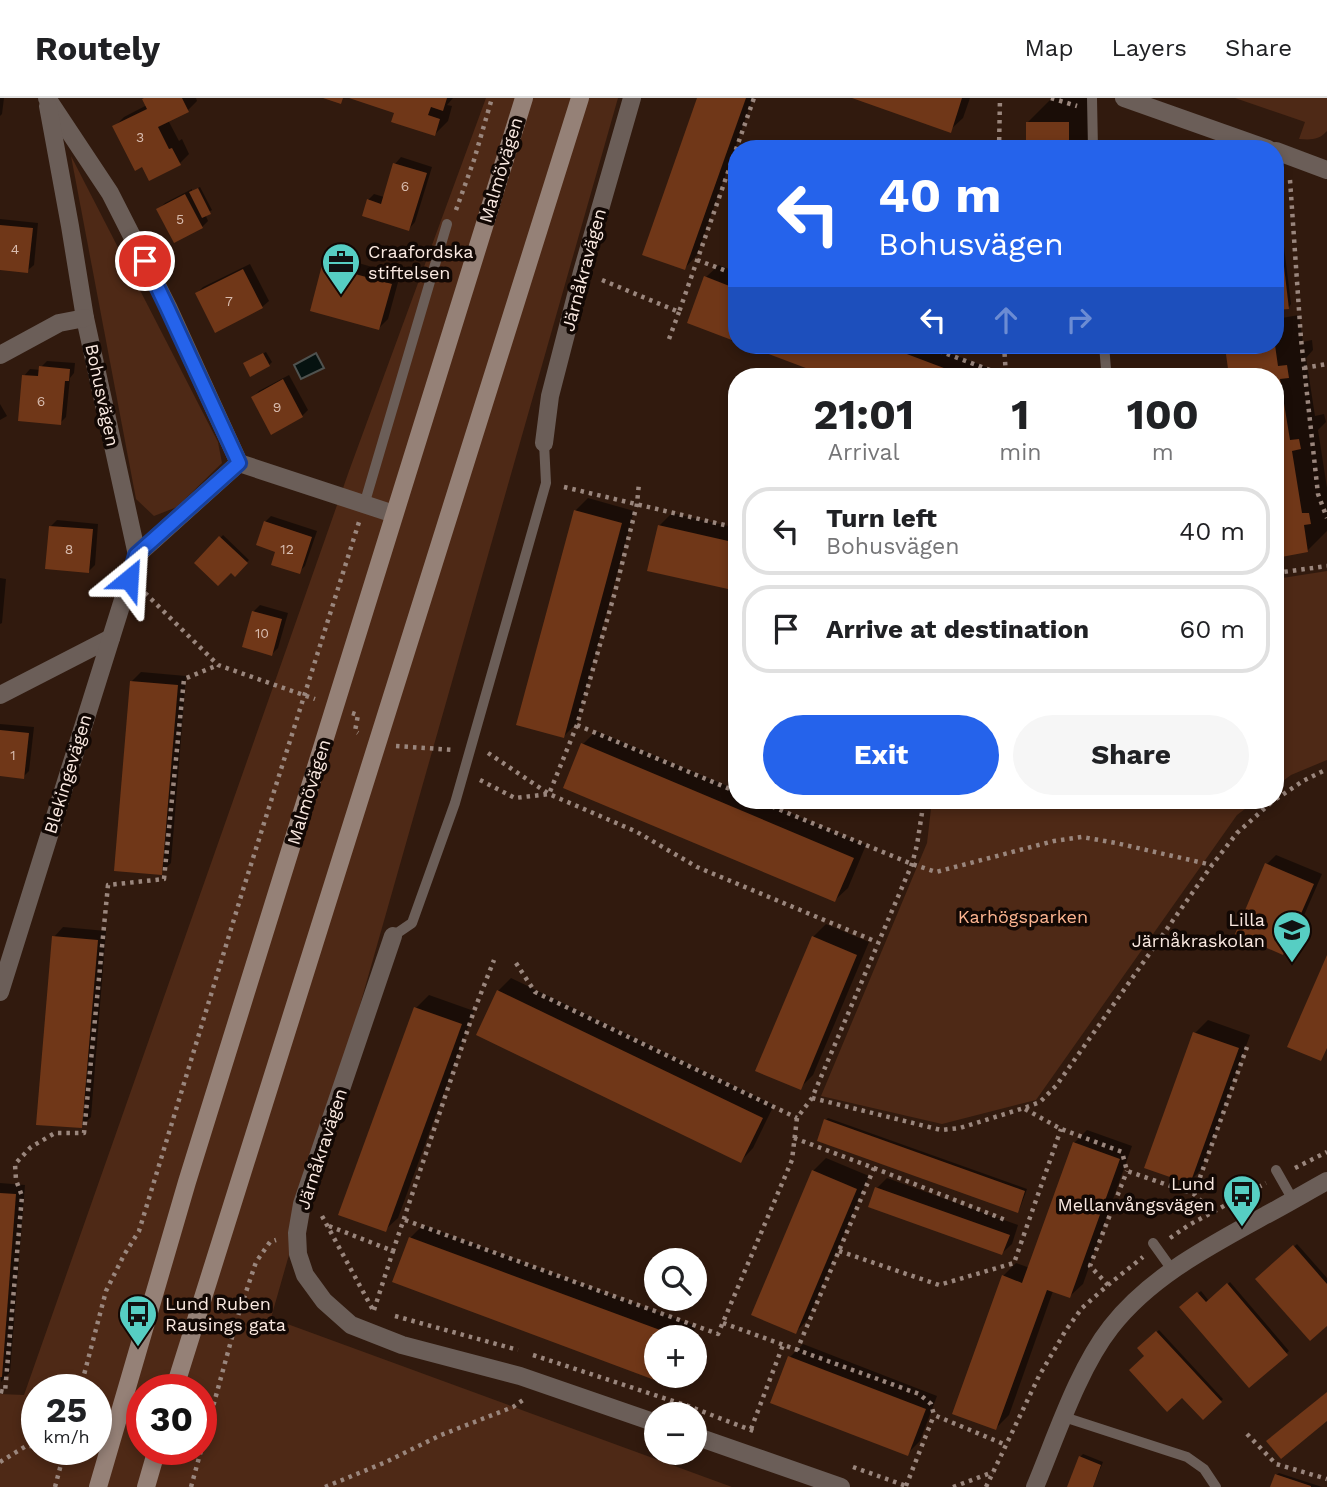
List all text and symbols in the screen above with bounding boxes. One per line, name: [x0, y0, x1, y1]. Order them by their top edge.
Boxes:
text: Routely: [35, 29, 160, 68]
text: Map: [1025, 34, 1073, 62]
text: Layers: [1111, 34, 1187, 62]
text: Share: [1225, 34, 1292, 62]
street label: Malmövägen: [474, 115, 527, 225]
house number: 3: [136, 129, 144, 145]
text: 40 m: [878, 166, 1001, 224]
icon: left: [763, 168, 854, 259]
house number: 6: [401, 178, 409, 194]
street label: Järnåkravägen: [557, 206, 610, 334]
house number: 5: [176, 211, 184, 227]
text: Bohusvägen: [878, 225, 1064, 263]
pin: [115, 231, 175, 291]
house number: 4: [11, 241, 19, 257]
office icon: Craafordska stiftelsen: [320, 241, 362, 296]
place label: Craafordska stiftelsen: [368, 241, 473, 283]
icon: arrive: [126, 242, 164, 280]
house number: 7: [225, 293, 233, 309]
icon: left: [914, 301, 952, 339]
icon: ahead: [987, 301, 1025, 339]
icon: right: [1060, 301, 1098, 339]
street label: Bohusvägen: [81, 342, 124, 448]
text: 21:01: [813, 390, 914, 439]
text: 1: [1011, 390, 1029, 439]
text: 100: [1127, 390, 1199, 439]
house number: 6: [37, 393, 45, 409]
house number: 9: [273, 399, 281, 415]
text: Arrival: [828, 439, 900, 466]
text: min: [999, 439, 1042, 466]
text: m: [1152, 439, 1174, 466]
text: Turn left: [826, 503, 937, 533]
icon: left: [767, 512, 805, 550]
text: 40 m: [1179, 516, 1245, 546]
text: Bohusvägen: [826, 533, 960, 560]
house number: 8: [65, 541, 73, 557]
house number: 12: [280, 541, 294, 557]
position arrow: [92, 542, 166, 616]
icon: arrive: [767, 610, 805, 648]
text: Arrive at destination: [826, 614, 1089, 644]
text: 60 m: [1179, 614, 1245, 644]
house number: 10: [255, 625, 269, 641]
street label: Blekingevägen: [39, 712, 96, 836]
button: Exit: [763, 715, 999, 795]
button: Share: [1013, 715, 1249, 795]
street label: Malmövägen: [282, 737, 335, 847]
house number: 1: [10, 747, 16, 763]
park label: Karhögsparken: [958, 906, 1088, 927]
place label: Lilla Järnåkraskolan: [1132, 909, 1265, 951]
school or university icon: Lilla Järnåkraskolan: [1271, 909, 1313, 964]
street label: Järnåkravägen: [292, 1086, 351, 1212]
place label: Lund Mellanvångsvägen: [1058, 1173, 1215, 1215]
bus stop icon: Lund Mellanvångsvägen: [1221, 1173, 1263, 1228]
map controls: [644, 1248, 707, 1465]
button: search: [644, 1248, 707, 1311]
bus stop icon: Lund Ruben Rausings gata: [117, 1293, 159, 1348]
place label: Lund Ruben Rausings gata: [165, 1293, 286, 1335]
button: +: [644, 1325, 707, 1388]
speed limit sign: 30: [126, 1374, 217, 1465]
text: 25: [46, 1389, 87, 1431]
button: −: [644, 1402, 707, 1465]
text: km/h: [43, 1426, 90, 1447]

